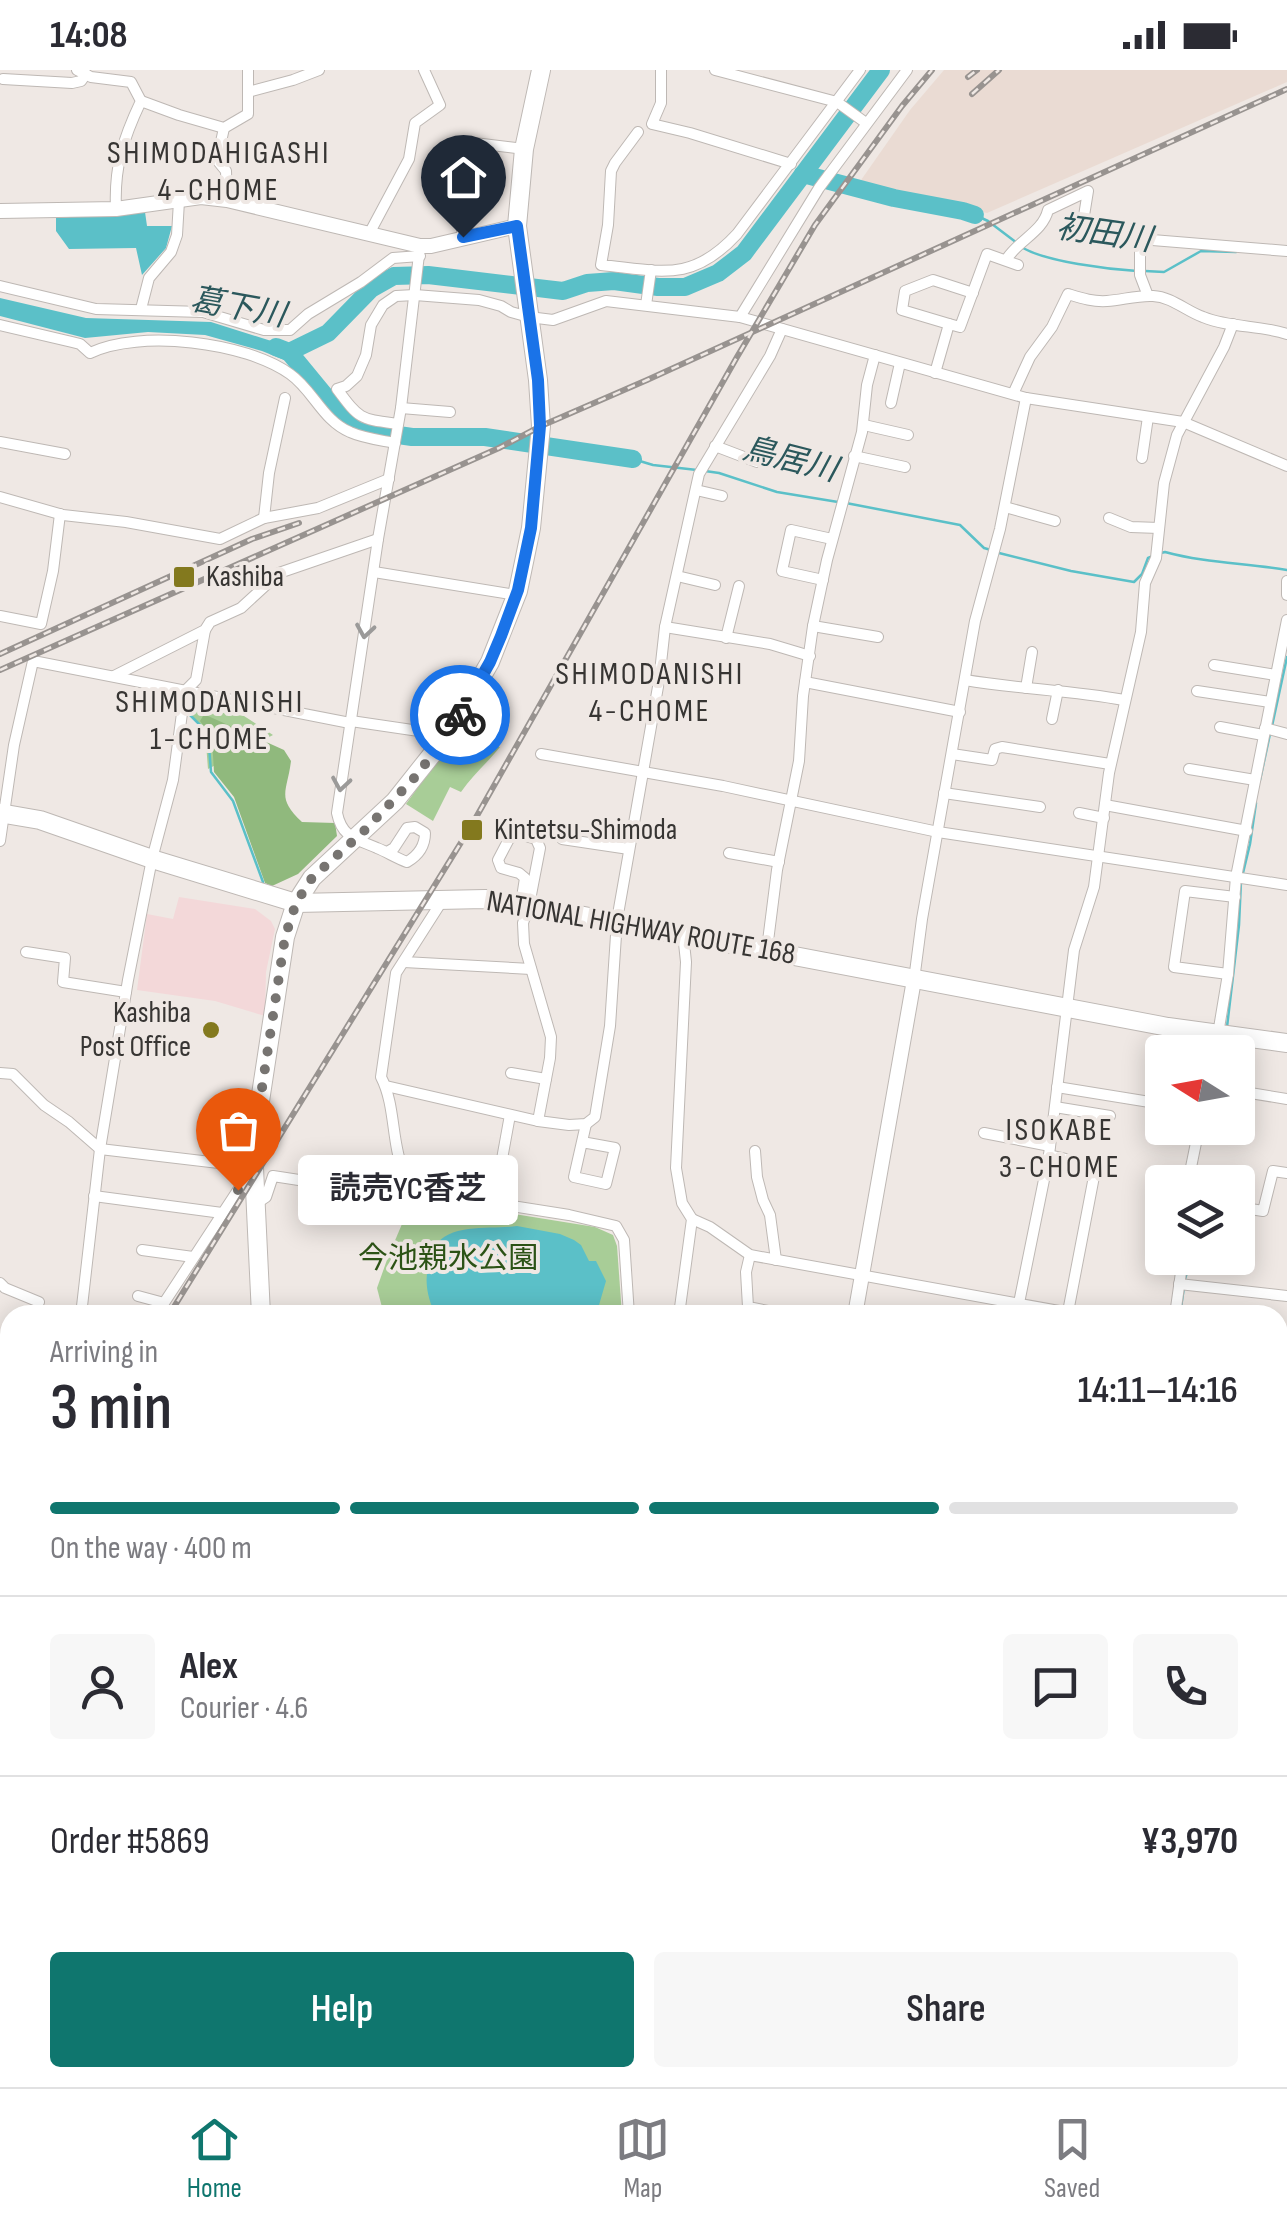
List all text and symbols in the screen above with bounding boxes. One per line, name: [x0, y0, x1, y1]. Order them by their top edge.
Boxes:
text: 14:08: [50, 13, 127, 58]
district label: SHIMODAHIGASHI 4-CHOME: [107, 134, 331, 210]
pin: [421, 135, 506, 238]
icon: home: [436, 150, 491, 205]
water label: 初田川: [1054, 208, 1157, 260]
water label: 葛下川: [187, 280, 292, 336]
water label: 鳥居川: [739, 429, 844, 491]
place label: Kashiba: [206, 559, 284, 595]
marker: Kashiba: [171, 564, 197, 590]
one-way arrow: [355, 622, 376, 639]
district label: SHIMODANISHI 4-CHOME: [555, 655, 745, 731]
courier: [410, 665, 510, 765]
district label: SHIMODANISHI 1-CHOME: [115, 683, 305, 759]
icon: bike: [433, 688, 488, 743]
one-way arrow: [331, 776, 352, 793]
place label: Kintetsu-Shimoda: [494, 812, 677, 848]
marker: Kintetsu-Shimoda: [459, 817, 485, 843]
street label: NATIONAL HIGHWAY ROUTE 168: [484, 883, 798, 973]
place label: Kashiba Post Office: [80, 995, 191, 1065]
marker: Kashiba Post Office: [200, 1019, 222, 1041]
north arrow: [1145, 1035, 1255, 1145]
map controls: [1145, 1035, 1255, 1275]
pin: [196, 1088, 281, 1191]
icon: bag: [211, 1103, 266, 1158]
district label: ISOKABE 3-CHOME: [999, 1111, 1121, 1187]
callout: 読売YC香芝: [298, 1155, 518, 1225]
button: layers: [1145, 1165, 1255, 1275]
text: 読売YC香芝: [329, 1170, 487, 1209]
park label: 今池親水公園: [358, 1241, 538, 1277]
text: Arriving in: [50, 1333, 158, 1372]
text: 14:11–14:16: [1078, 1368, 1238, 1413]
text: 3 min: [50, 1370, 172, 1448]
text: On the way · 400 m: [50, 1529, 252, 1568]
button: person: [50, 1634, 155, 1739]
button: chat: [1003, 1634, 1108, 1739]
button: phone: [1133, 1634, 1238, 1739]
text: Alex: [180, 1644, 238, 1689]
text: Courier · 4.6: [180, 1689, 308, 1728]
text: Order #5869: [50, 1819, 210, 1864]
text: ¥3,970: [1141, 1819, 1238, 1864]
button: Help: [50, 1952, 634, 2067]
button: Share: [654, 1952, 1238, 2067]
tab: Home: [187, 2112, 242, 2205]
tab: Map: [615, 2112, 670, 2205]
tab: Saved: [1044, 2112, 1100, 2205]

